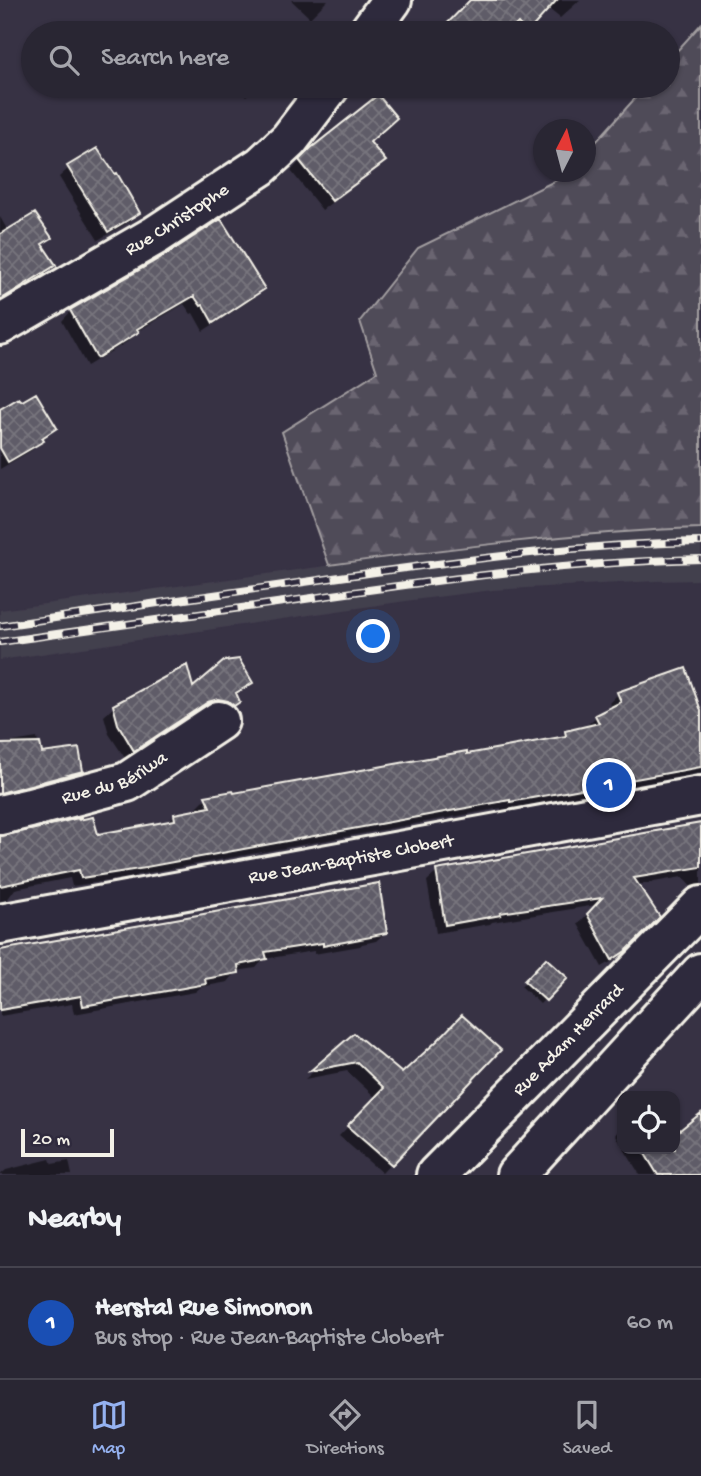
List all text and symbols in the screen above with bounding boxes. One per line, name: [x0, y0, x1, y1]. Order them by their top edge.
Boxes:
search box: [21, 21, 680, 98]
icon: search: [45, 41, 83, 79]
text: Search here: [101, 44, 229, 75]
north arrow: [533, 119, 596, 182]
street label: Rue Christophe: [121, 178, 234, 262]
your location: [356, 619, 390, 653]
street label: Rue du Bériwa: [59, 746, 173, 810]
pin: 1: [586, 759, 632, 811]
street label: Rue Jean-Baptiste Clobert: [247, 829, 458, 890]
street label: Rue Adam Henrard: [508, 978, 630, 1102]
map controls: [617, 1091, 680, 1154]
button: locate: [617, 1091, 680, 1154]
scale bar: [21, 1126, 114, 1158]
text: 20 m: [32, 1129, 70, 1152]
text: Nearby: [28, 1203, 121, 1238]
text: Herstal Rue Simonon: [95, 1294, 312, 1325]
text: 1: [46, 1310, 56, 1337]
text: 60 m: [627, 1310, 673, 1337]
text: Bus stop · Rue Jean-Baptiste Clobert: [95, 1325, 442, 1352]
tab: Map: [90, 1396, 128, 1461]
tab: Directions: [307, 1396, 384, 1461]
tab: Saved: [563, 1396, 611, 1461]

